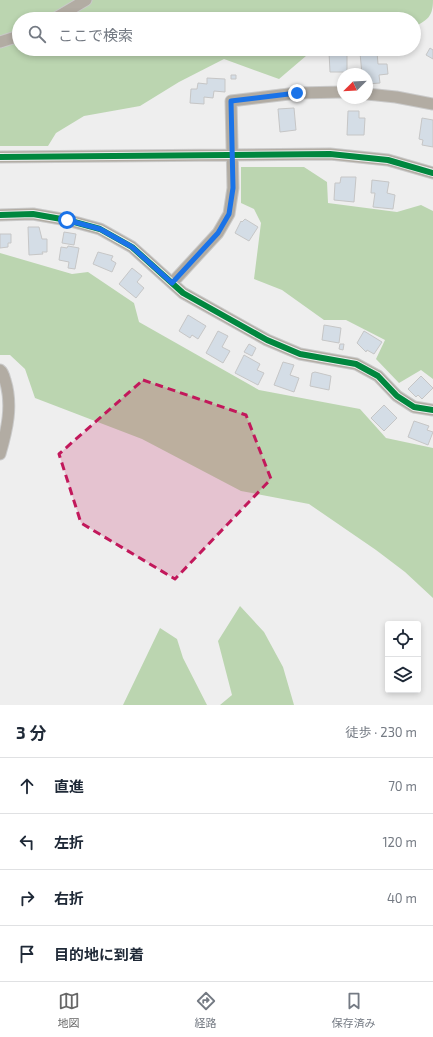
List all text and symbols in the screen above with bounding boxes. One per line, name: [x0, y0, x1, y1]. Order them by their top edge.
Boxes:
search box: [12, 12, 421, 56]
icon: search: [26, 23, 48, 45]
text: ここで検索: [58, 26, 133, 44]
north arrow: [337, 68, 373, 104]
route end: [288, 84, 306, 102]
route start: [58, 211, 76, 229]
map controls: [385, 621, 421, 693]
button: locate: [385, 621, 421, 657]
button: layers: [385, 657, 421, 693]
text: 3 分: [16, 722, 46, 742]
text: 徒歩 · 230 m: [345, 724, 417, 740]
icon: ahead: [16, 775, 38, 797]
text: 直進: [54, 777, 84, 795]
text: 70 m: [388, 778, 417, 794]
icon: left: [16, 831, 38, 853]
text: 左折: [54, 833, 84, 851]
text: 120 m: [382, 834, 417, 850]
icon: right: [16, 887, 38, 909]
text: 右折: [54, 889, 84, 907]
text: 40 m: [387, 890, 417, 906]
icon: arrive: [16, 943, 38, 965]
text: 目的地に到着: [54, 945, 144, 963]
tab: 地図: [58, 990, 80, 1030]
tab: 経路: [195, 990, 217, 1030]
tab: 保存済み: [332, 990, 376, 1030]

